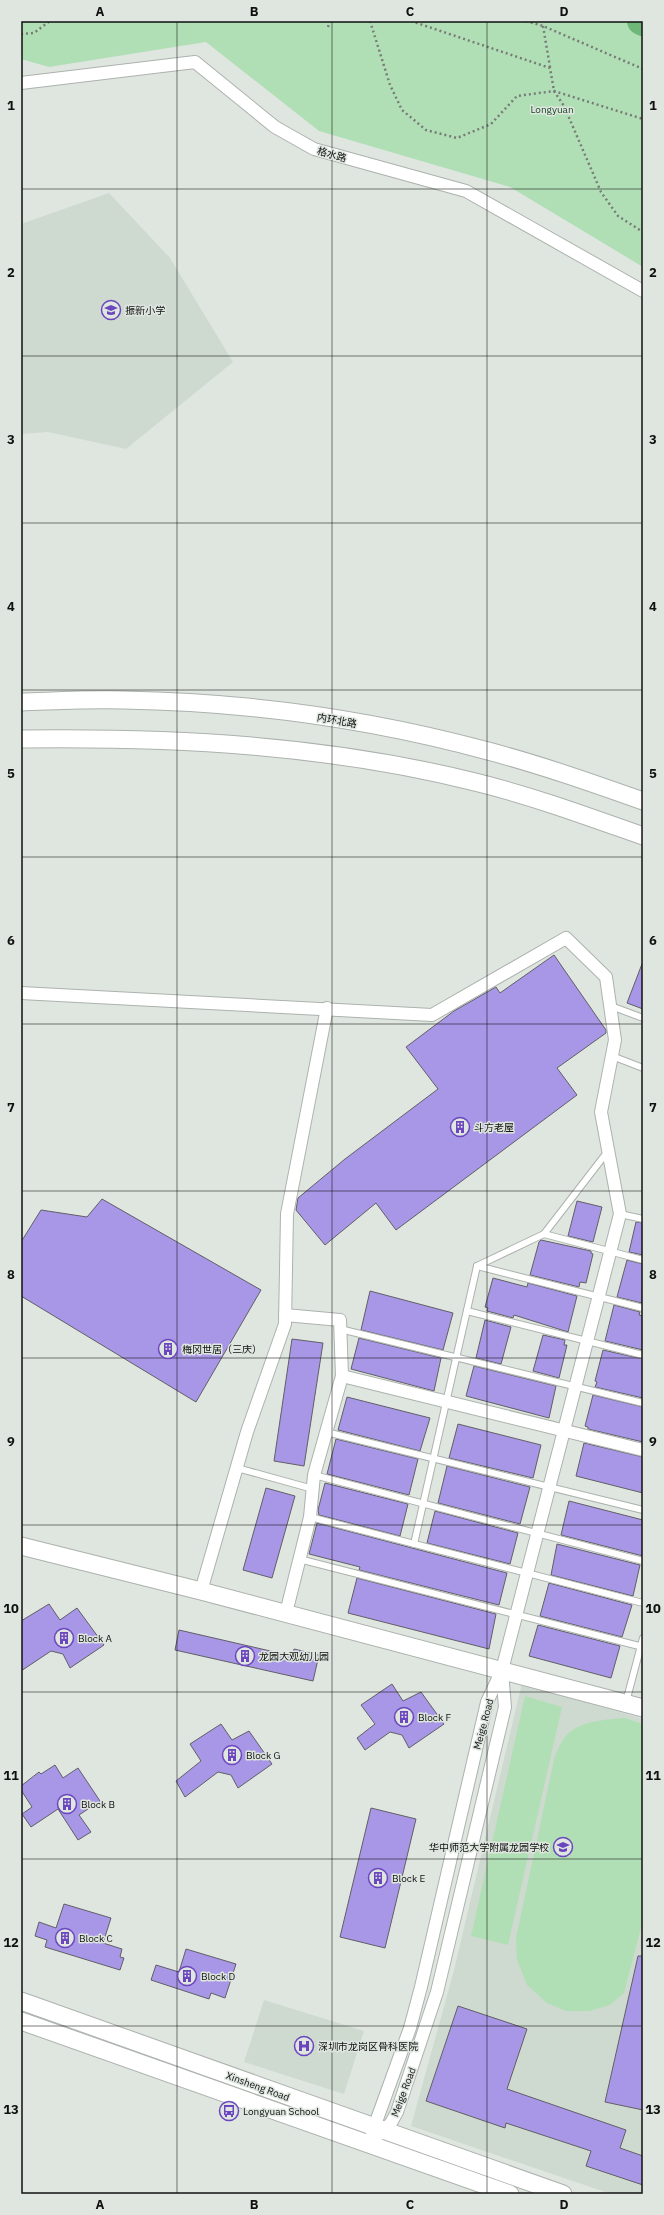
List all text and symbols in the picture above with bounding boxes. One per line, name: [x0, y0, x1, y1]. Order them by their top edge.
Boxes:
text: A: [96, 3, 105, 20]
text: B: [250, 3, 259, 20]
text: C: [406, 3, 415, 20]
text: D: [559, 3, 569, 20]
text: 1: [7, 97, 15, 114]
text: 1: [649, 97, 657, 114]
park label: Longyuan: [530, 103, 574, 116]
street label: 格水路: [316, 144, 348, 165]
text: 2: [7, 264, 15, 281]
text: 2: [649, 264, 657, 281]
school or university icon: 振新小学: [100, 299, 122, 321]
place label: 振新小学: [125, 304, 165, 317]
text: 3: [7, 431, 15, 448]
text: 3: [649, 431, 657, 448]
text: 4: [7, 598, 15, 615]
text: 4: [649, 598, 657, 615]
street label: 内环北路: [316, 711, 358, 730]
text: 5: [7, 765, 15, 782]
text: 5: [649, 765, 657, 782]
text: 6: [7, 932, 15, 949]
text: 6: [649, 932, 657, 949]
text: 7: [7, 1099, 15, 1116]
text: 7: [649, 1099, 657, 1116]
building icon: 斗方老屋: [449, 1116, 471, 1138]
place label: 斗方老屋: [474, 1121, 514, 1134]
text: 8: [7, 1266, 15, 1283]
text: 8: [649, 1266, 657, 1283]
building icon: 梅冈世居（三庆）: [157, 1338, 179, 1360]
place label: 梅冈世居（三庆）: [182, 1343, 262, 1356]
text: 9: [7, 1433, 15, 1450]
text: 9: [649, 1433, 657, 1450]
text: 10: [3, 1600, 19, 1617]
text: 10: [645, 1600, 661, 1617]
building icon: Block A: [53, 1627, 75, 1649]
place label: Block A: [78, 1632, 113, 1645]
building icon: 龙园大观幼儿园: [234, 1645, 256, 1667]
place label: 龙园大观幼儿园: [259, 1650, 329, 1663]
street label: Meige Road: [470, 1697, 497, 1751]
building icon: Block F: [393, 1706, 415, 1728]
place label: Block F: [418, 1711, 452, 1724]
building icon: Block G: [221, 1744, 243, 1766]
place label: Block G: [246, 1749, 281, 1762]
text: 11: [3, 1767, 19, 1784]
text: 11: [645, 1767, 661, 1784]
building icon: Block B: [56, 1793, 78, 1815]
place label: Block B: [81, 1798, 115, 1811]
school or university icon: 华中师范大学附属龙园学校: [552, 1836, 574, 1858]
place label: 华中师范大学附属龙园学校: [429, 1841, 549, 1854]
building icon: Block E: [367, 1867, 389, 1889]
place label: Block E: [392, 1872, 426, 1885]
building icon: Block C: [54, 1927, 76, 1949]
place label: Block C: [79, 1932, 113, 1945]
text: 12: [3, 1934, 19, 1951]
text: 12: [645, 1934, 661, 1951]
building icon: Block D: [176, 1965, 198, 1987]
place label: Block D: [201, 1970, 236, 1983]
hospital icon: 深圳市龙岗区骨科医院: [293, 2035, 315, 2057]
place label: 深圳市龙岗区骨科医院: [318, 2040, 418, 2053]
street label: Meige Road: [388, 2065, 419, 2119]
street label: Xinsheng Road: [224, 2069, 291, 2104]
bus stop icon: Longyuan School: [218, 2100, 240, 2122]
text: 13: [3, 2101, 19, 2118]
text: 13: [645, 2101, 661, 2118]
place label: Longyuan School: [243, 2105, 319, 2118]
text: A: [96, 2196, 105, 2213]
text: B: [250, 2196, 259, 2213]
text: C: [406, 2196, 415, 2213]
text: D: [559, 2196, 569, 2213]

